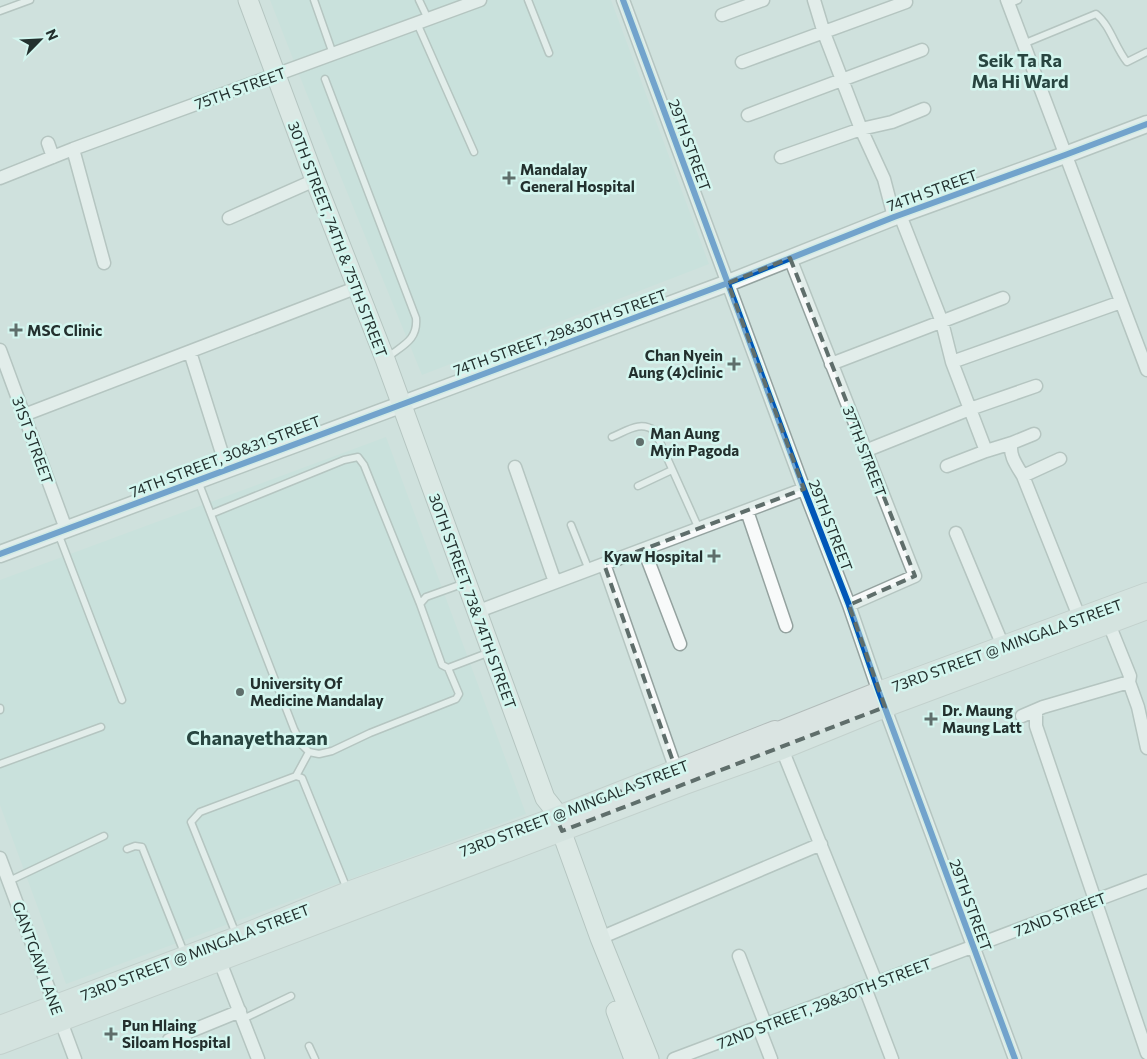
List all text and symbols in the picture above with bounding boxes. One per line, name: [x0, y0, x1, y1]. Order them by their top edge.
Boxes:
north arrow: [15, 15, 65, 65]
text: N: [42, 26, 62, 43]
district label: Seik Ta Ra Ma Hi Ward: [971, 49, 1069, 92]
street label: 75TH STREET: [192, 63, 288, 113]
street label: 29TH STREET: [665, 97, 715, 194]
street label: 30TH STREET, 74TH & 75TH STREET: [285, 119, 392, 360]
place label: Mandalay General Hospital: [520, 160, 635, 195]
street label: 74TH STREET: [884, 165, 980, 215]
marker: Mandalay General Hospital: [502, 171, 516, 185]
street label: 74TH STREET, 29&30TH STREET: [451, 285, 669, 379]
place label: MSC Clinic: [27, 321, 102, 339]
marker: MSC Clinic: [9, 323, 23, 337]
place label: Chan Nyein Aung (4)clinic: [628, 346, 723, 381]
marker: Chan Nyein Aung (4)clinic: [727, 357, 741, 371]
street label: 31ST STREET: [9, 394, 57, 487]
street label: 37TH STREET: [839, 403, 891, 499]
street label: 74TH STREET, 30&31 STREET: [127, 411, 323, 501]
place label: Man Aung Myin Pagoda: [650, 424, 739, 459]
marker: Man Aung Myin Pagoda: [634, 436, 646, 448]
street label: 29TH STREET: [805, 477, 857, 574]
street label: 30TH STREET, 73& 74TH STREET: [426, 491, 521, 711]
place label: Kyaw Hospital: [604, 547, 703, 565]
marker: Kyaw Hospital: [707, 549, 721, 563]
street label: 73RD STREET @ MINGALA STREET: [889, 595, 1125, 695]
place label: University Of Medicine Mandalay: [250, 674, 384, 709]
marker: University Of Medicine Mandalay: [234, 686, 246, 698]
place label: Dr. Maung Maung Latt: [942, 701, 1022, 736]
marker: Dr. Maung Maung Latt: [924, 712, 938, 726]
district label: Chanayethazan: [186, 725, 328, 749]
street label: 73RD STREET @ MINGALA STREET: [457, 756, 691, 860]
street label: 29TH STREET: [946, 857, 996, 954]
street label: 72ND STREET: [1011, 888, 1109, 940]
street label: GANTGAW LANE: [9, 899, 67, 1017]
street label: 73RD STREET @ MINGALA STREET: [78, 900, 312, 1004]
street label: 72ND STREET, 29&30TH STREET: [714, 954, 934, 1052]
place label: Pun Hlaing Siloam Hospital: [122, 1016, 231, 1051]
marker: Pun Hlaing Siloam Hospital: [104, 1027, 118, 1041]

